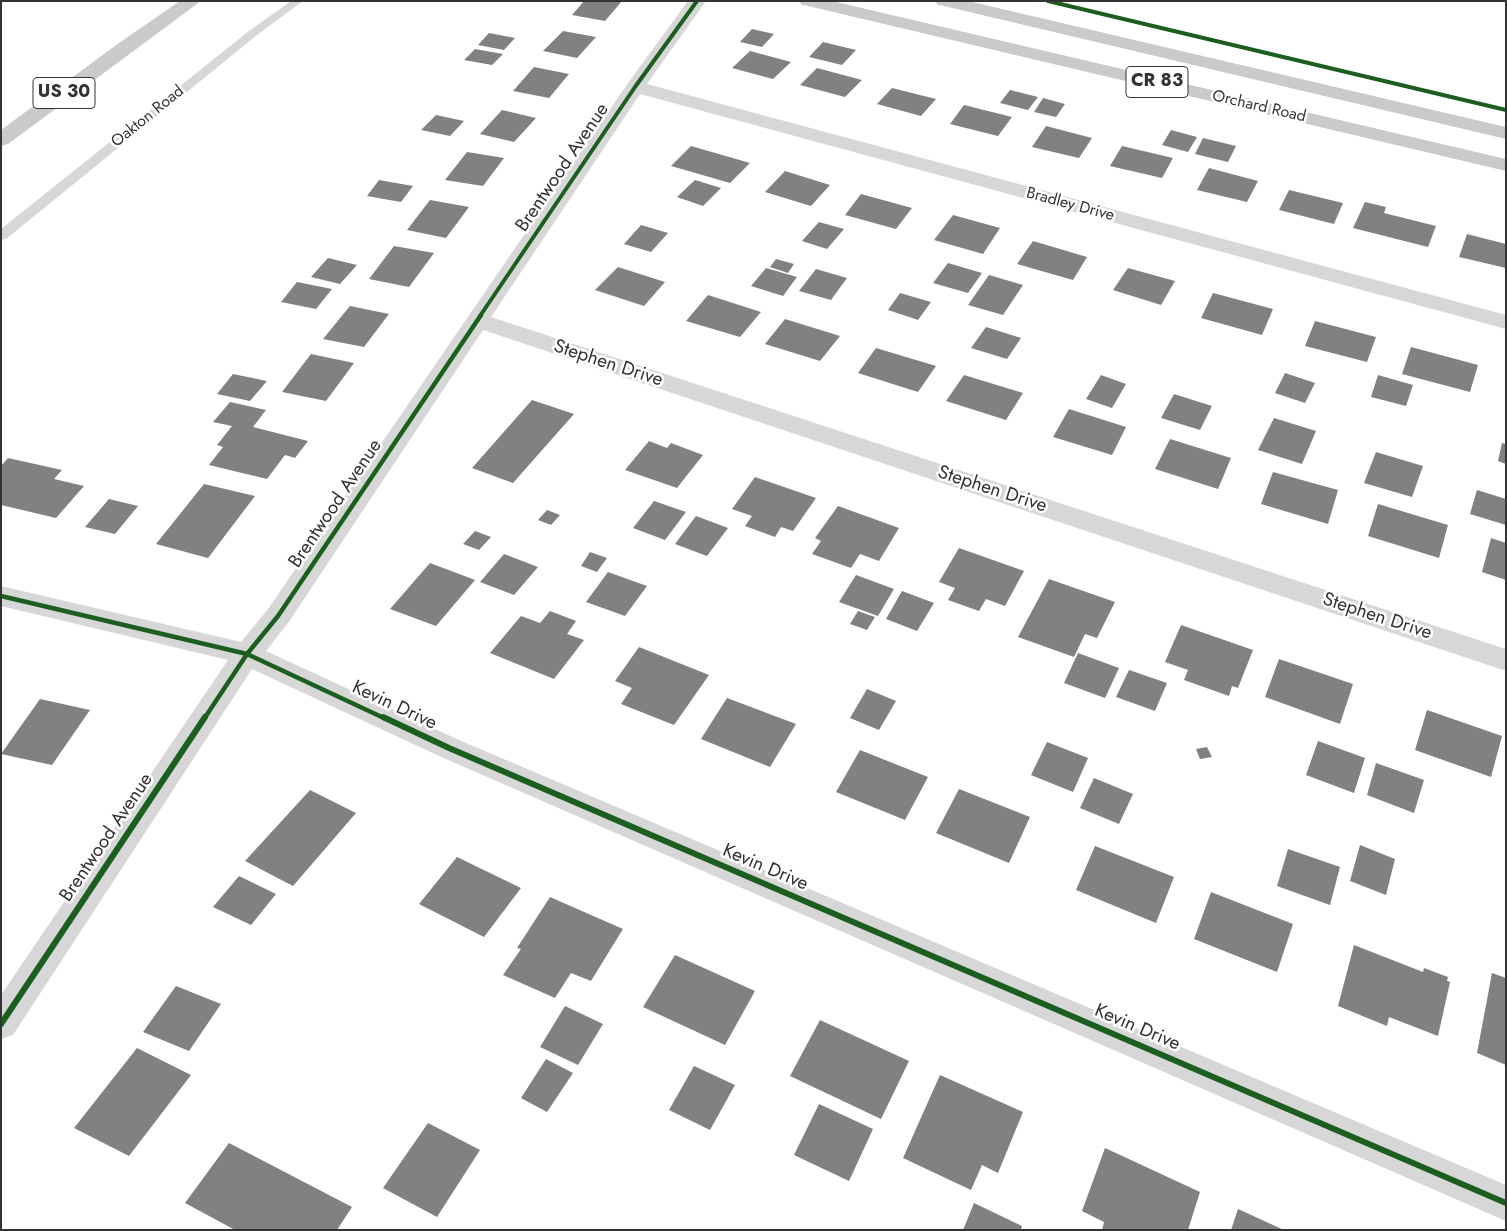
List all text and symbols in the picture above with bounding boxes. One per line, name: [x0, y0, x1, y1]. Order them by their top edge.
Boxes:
road number: CR 83: [1126, 66, 1188, 98]
road number: US 30: [33, 78, 95, 109]
street label: Oakton Road: [108, 82, 188, 152]
street label: Orchard Road: [1210, 87, 1308, 127]
street label: Brentwood Avenue: [512, 99, 614, 237]
street label: Bradley Drive: [1024, 184, 1116, 226]
street label: Stephen Drive: [551, 336, 665, 392]
street label: Brentwood Avenue: [285, 435, 387, 573]
street label: Stephen Drive: [935, 462, 1049, 518]
street label: Stephen Drive: [1320, 589, 1434, 645]
street label: Kevin Drive: [348, 676, 440, 736]
street label: Brentwood Avenue: [56, 769, 158, 907]
street label: Kevin Drive: [719, 840, 811, 896]
street label: Kevin Drive: [1091, 1000, 1183, 1056]

